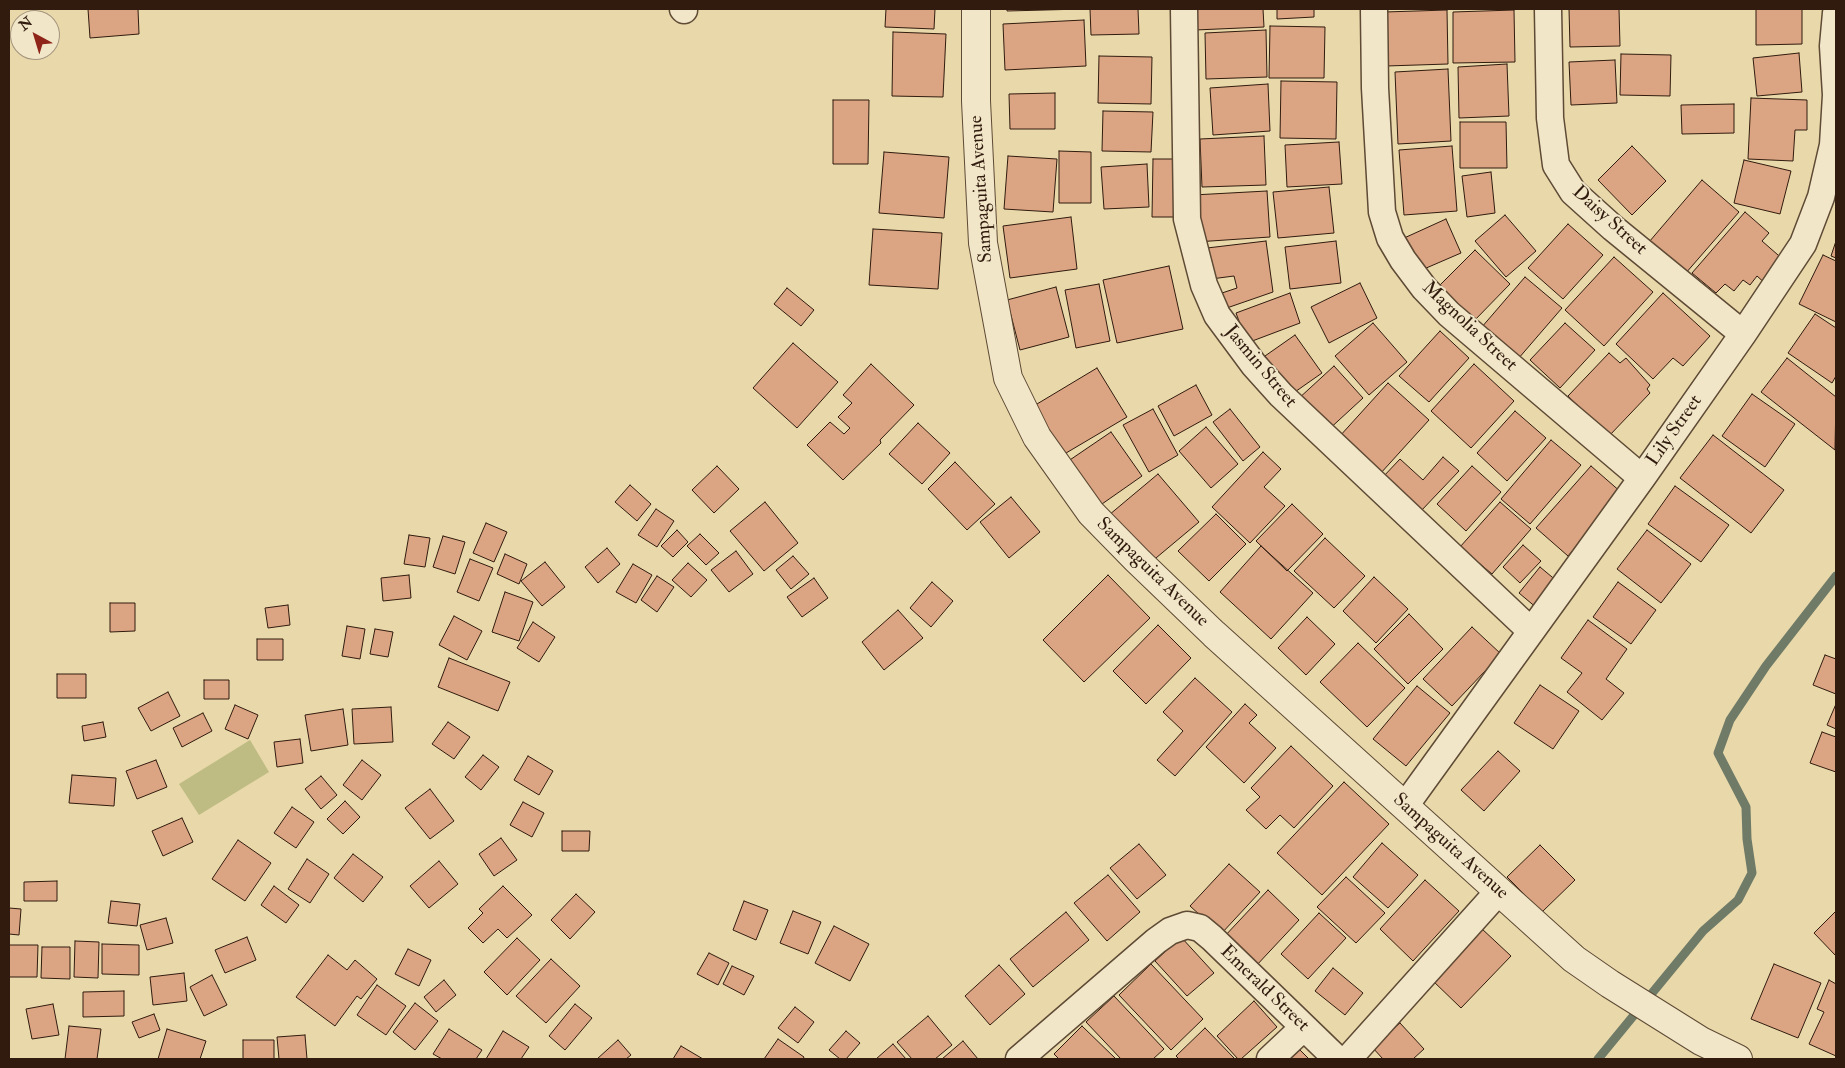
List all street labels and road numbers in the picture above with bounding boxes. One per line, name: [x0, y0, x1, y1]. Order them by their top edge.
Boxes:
street label: Sampaguita Avenue: [965, 115, 999, 263]
street label: Daisy Street: [1567, 181, 1651, 261]
street label: Magnolia Street: [1417, 277, 1521, 377]
street label: Jasmin Street: [1219, 321, 1301, 413]
street label: Lily Street: [1642, 391, 1708, 471]
street label: Sampaguita Avenue: [1091, 513, 1213, 633]
street label: Sampaguita Avenue: [1387, 789, 1513, 905]
street label: Emerald Street: [1215, 941, 1313, 1037]

